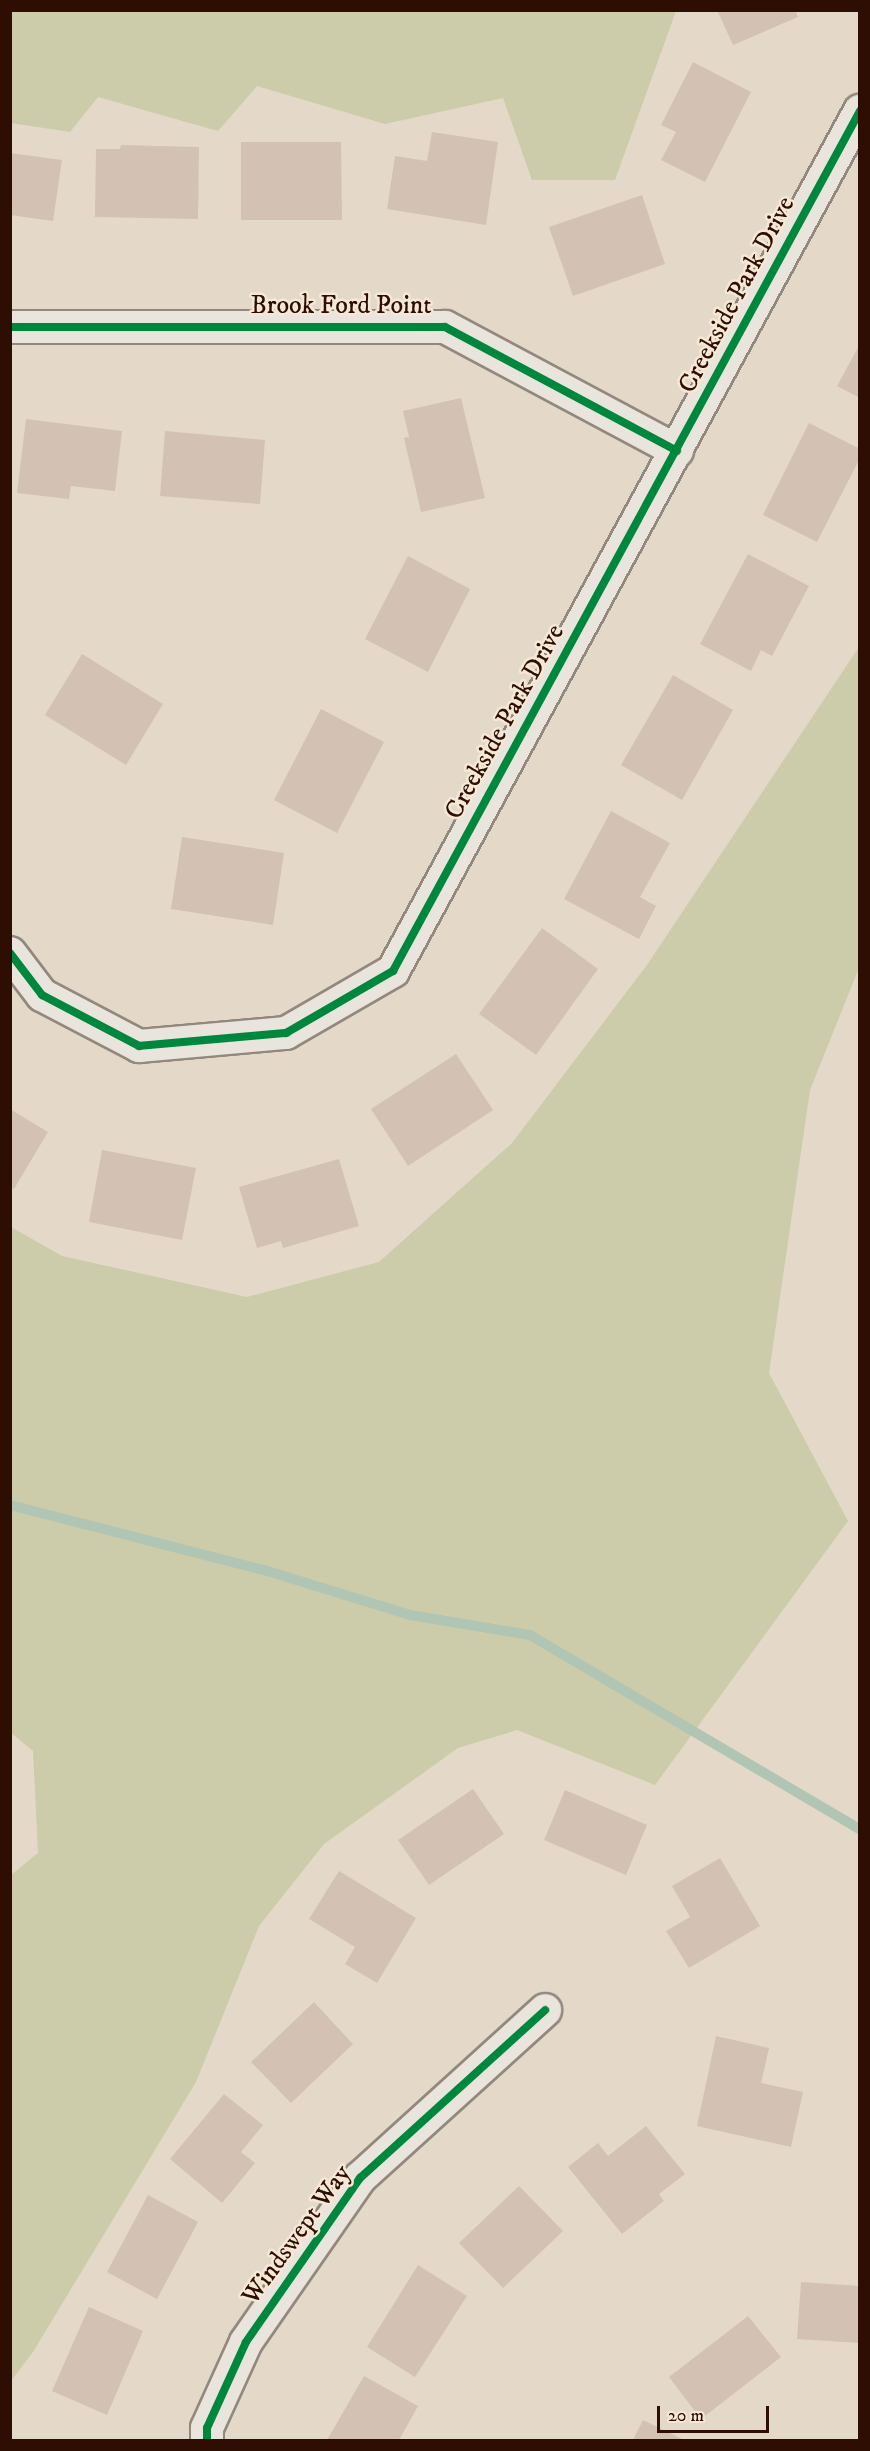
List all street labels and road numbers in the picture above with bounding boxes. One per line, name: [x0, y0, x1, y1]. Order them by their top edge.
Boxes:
street label: Creekside Park Drive: [672, 191, 802, 399]
street label: Brook Ford Point: [250, 290, 432, 322]
street label: Creekside Park Drive: [439, 619, 571, 825]
street label: Windswept Way: [236, 2159, 358, 2311]

